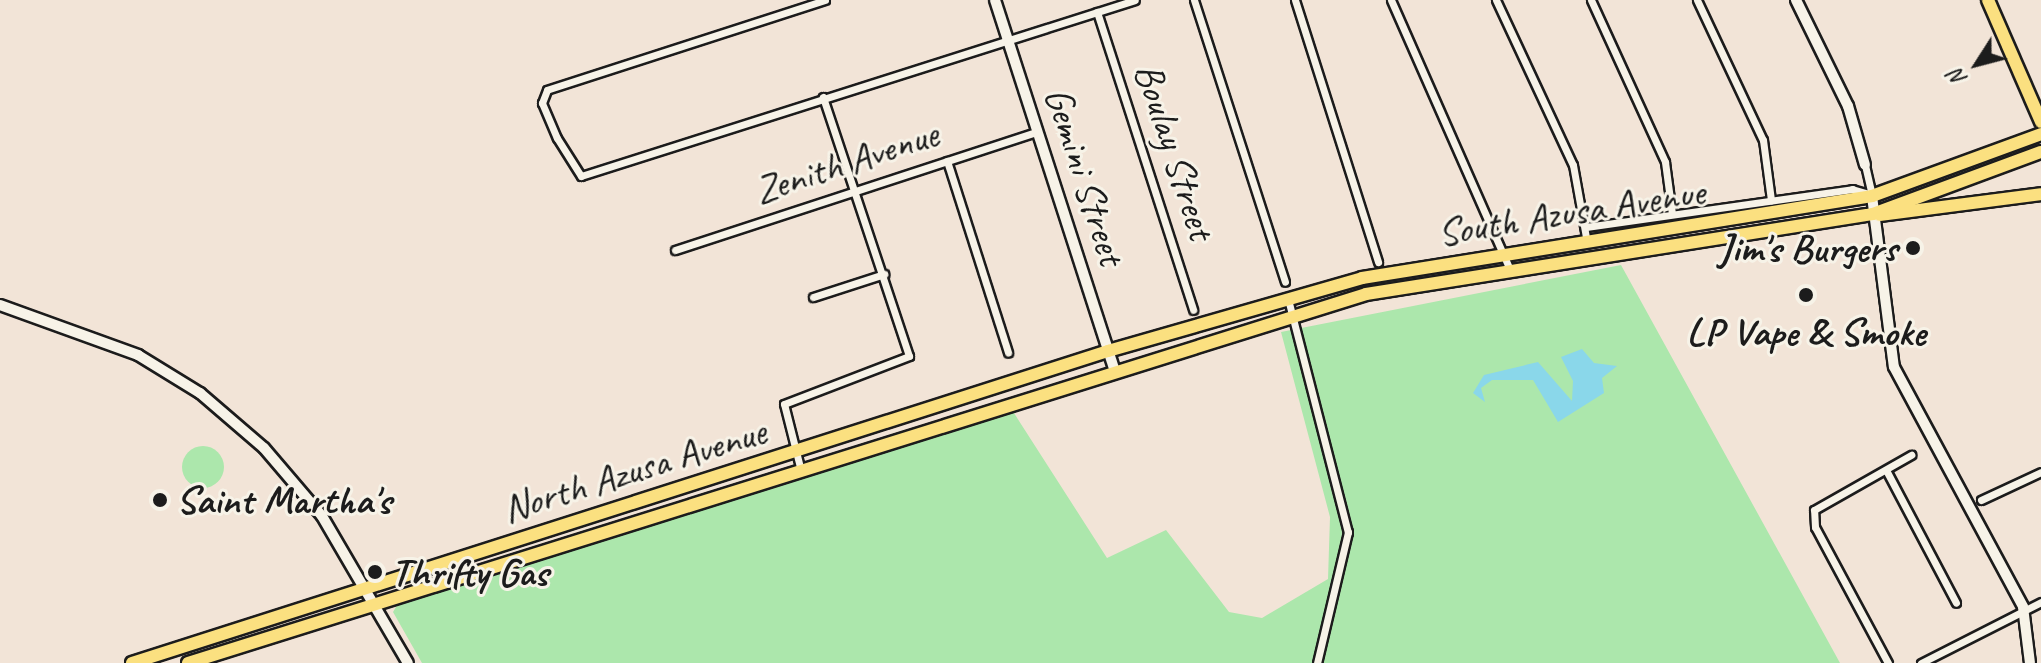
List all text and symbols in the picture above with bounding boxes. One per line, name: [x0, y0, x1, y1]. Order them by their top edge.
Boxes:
north arrow: [1937, 24, 2017, 104]
street label: Boulay Street: [1124, 56, 1226, 246]
text: N: [1942, 64, 1973, 92]
street label: Gemini Street: [1034, 81, 1136, 271]
street label: Zenith Avenue: [748, 110, 944, 214]
street label: South Azusa Avenue: [1435, 167, 1707, 257]
place label: Jim's Burgers: [1719, 224, 1897, 272]
marker: Jim's Burgers: [1904, 239, 1922, 257]
marker: LP Vape & Smoke: [1797, 286, 1815, 304]
place label: LP Vape & Smoke: [1687, 308, 1925, 356]
street label: North Azusa Avenue: [496, 407, 772, 533]
place label: Saint Martha's: [176, 476, 391, 524]
marker: Saint Martha's: [151, 491, 169, 509]
place label: Thrifty Gas: [391, 548, 549, 596]
marker: Thrifty Gas: [366, 563, 384, 581]

